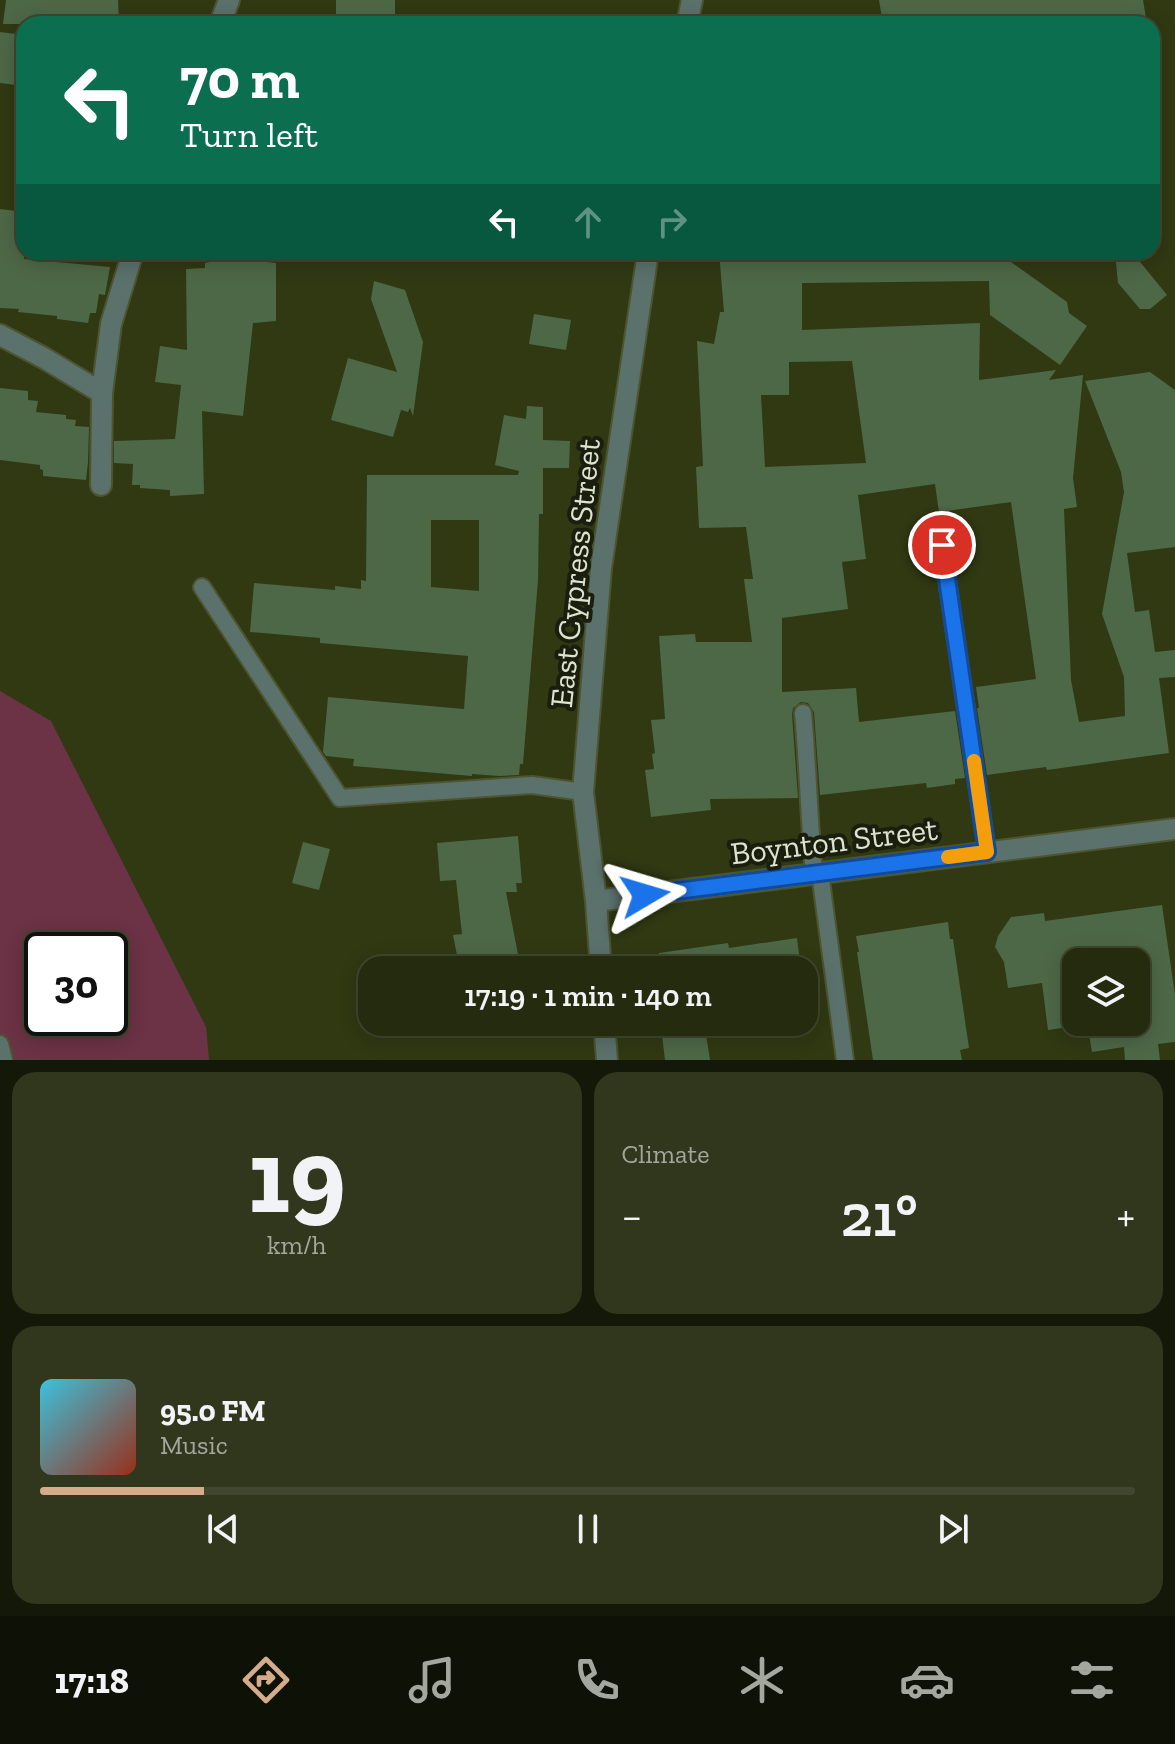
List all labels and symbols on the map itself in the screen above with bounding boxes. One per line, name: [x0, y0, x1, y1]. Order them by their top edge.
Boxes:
street label: East Cypress Street: [542, 437, 608, 709]
pin: [908, 511, 976, 579]
street label: Boynton Street: [728, 809, 940, 873]
position arrow: [603, 853, 687, 937]
speed limit sign: 30: [24, 932, 128, 1036]

